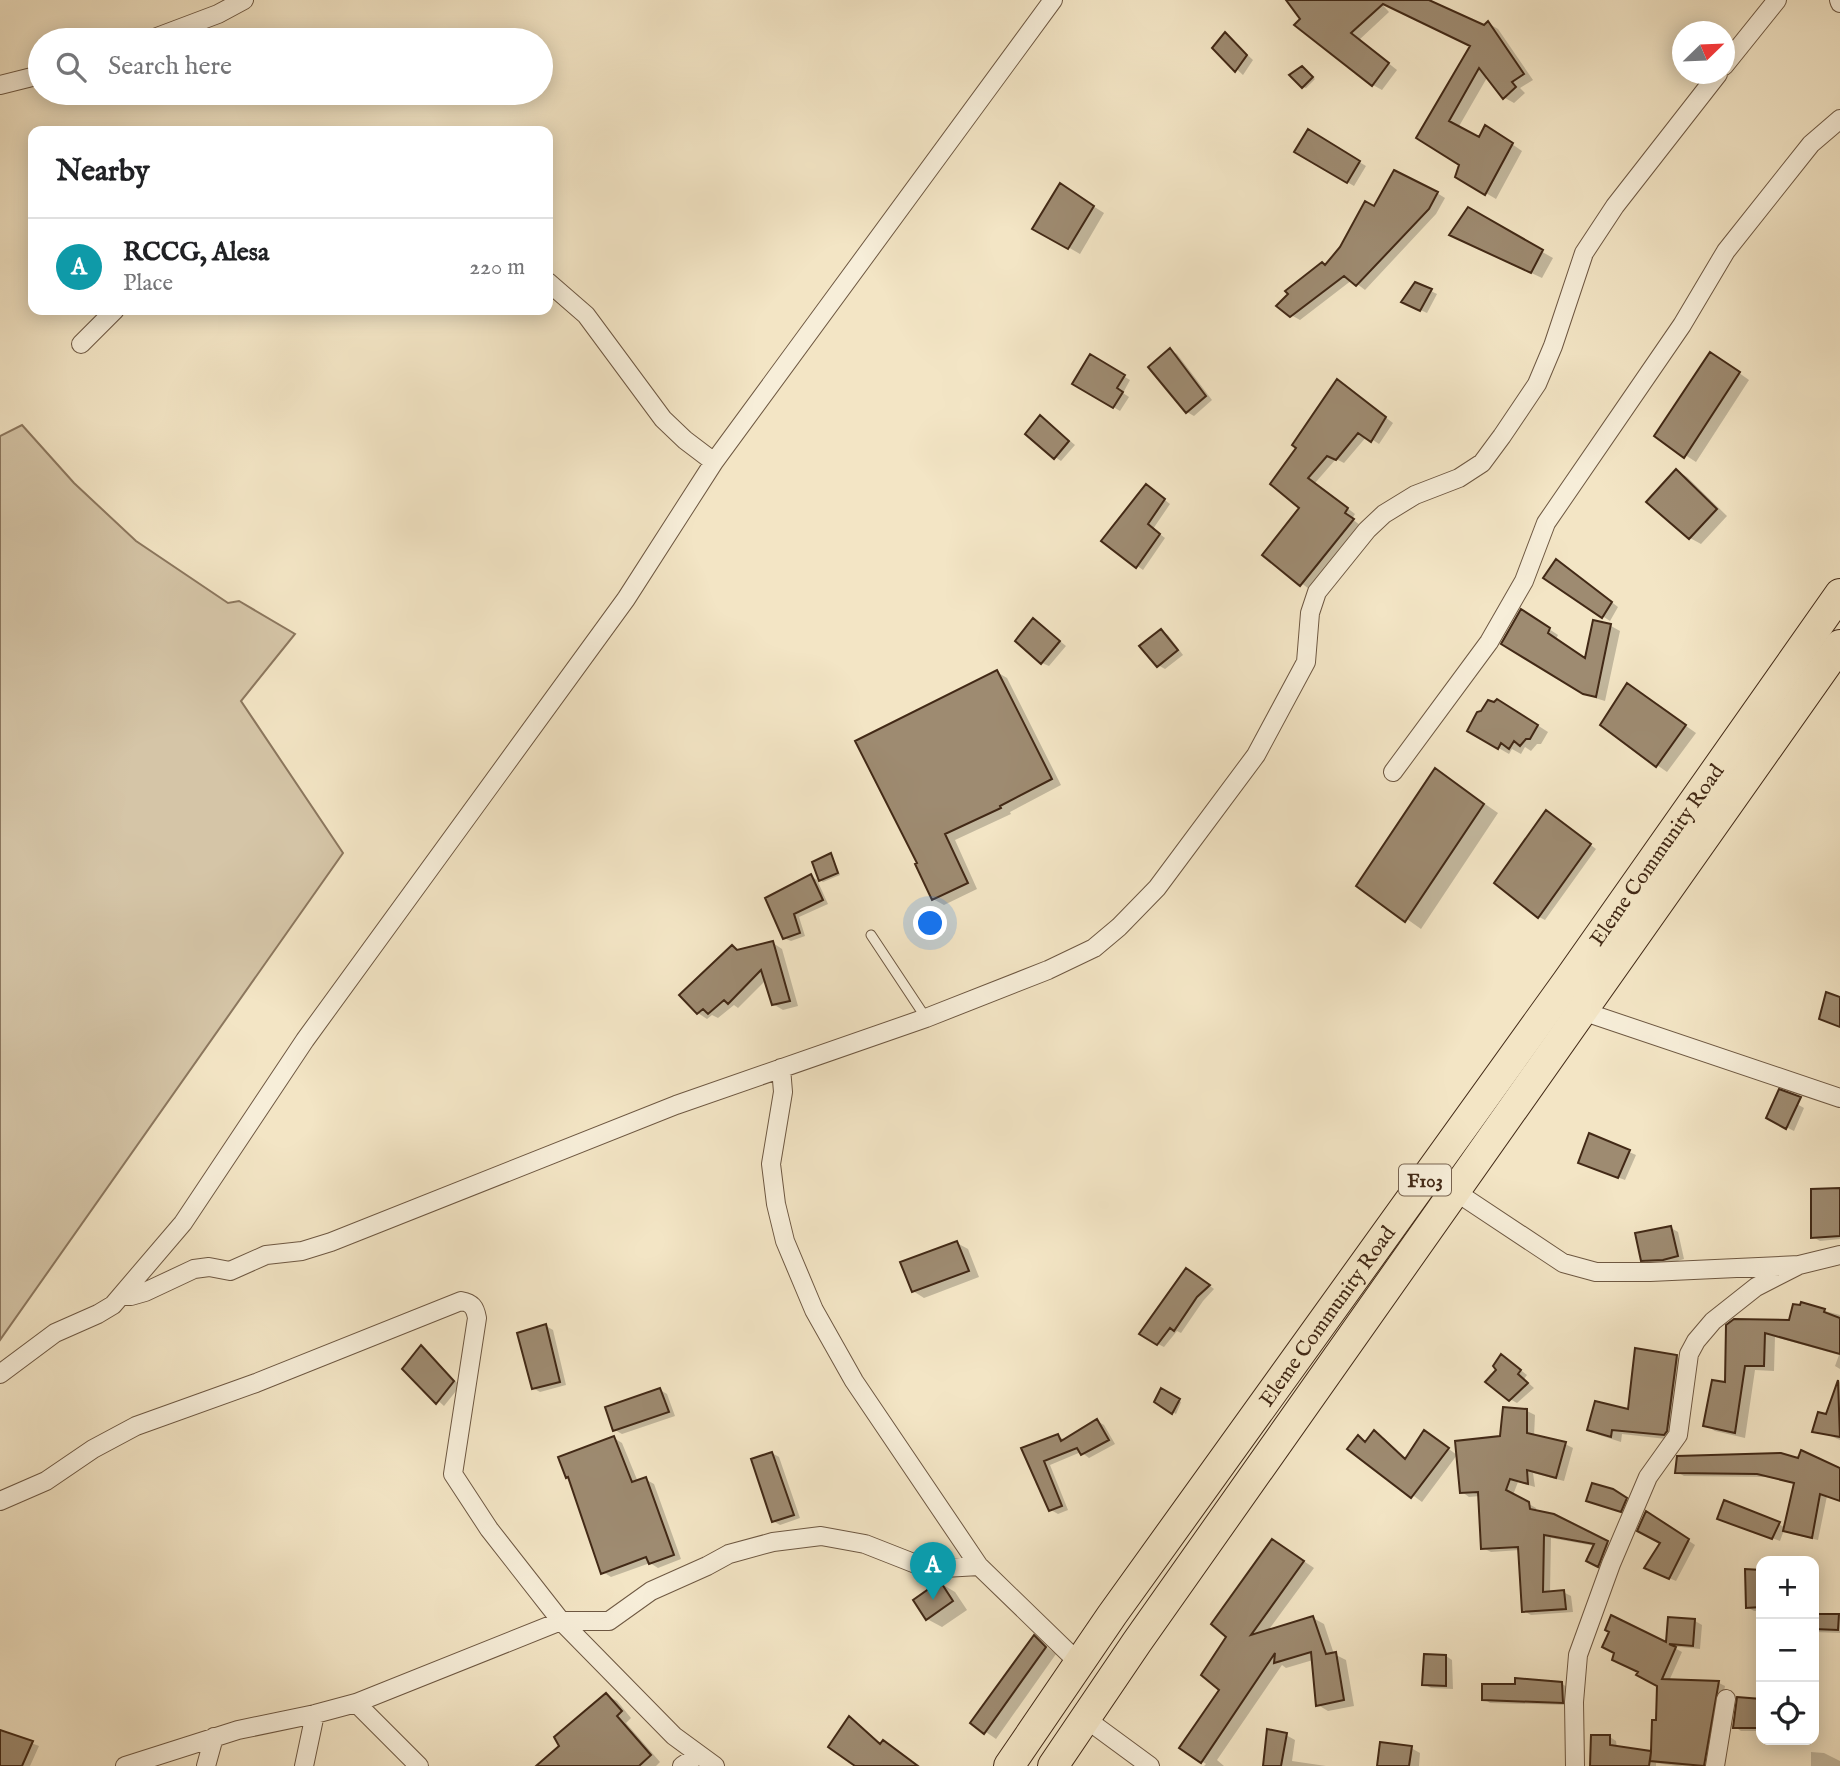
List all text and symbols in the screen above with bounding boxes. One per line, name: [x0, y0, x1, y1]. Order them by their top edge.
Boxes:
north arrow: [1672, 21, 1735, 84]
search box: [28, 28, 553, 105]
icon: search: [52, 48, 90, 86]
text: Search here: [108, 50, 232, 83]
text: Nearby: [56, 153, 149, 191]
text: RCCG, Alesa: [123, 236, 269, 269]
text: A: [71, 253, 87, 282]
text: 220 m: [469, 253, 525, 282]
text: Place: [123, 269, 173, 298]
street label: Eleme Community Road: [1585, 759, 1732, 952]
your location: [913, 906, 947, 940]
road number: F103: [1399, 1164, 1451, 1196]
street label: Eleme Community Road: [1254, 1221, 1403, 1413]
pin: A: [910, 1542, 956, 1600]
map controls: [1756, 1556, 1819, 1745]
button: +: [1756, 1556, 1819, 1619]
button: −: [1756, 1619, 1819, 1682]
button: locate: [1756, 1682, 1819, 1745]

